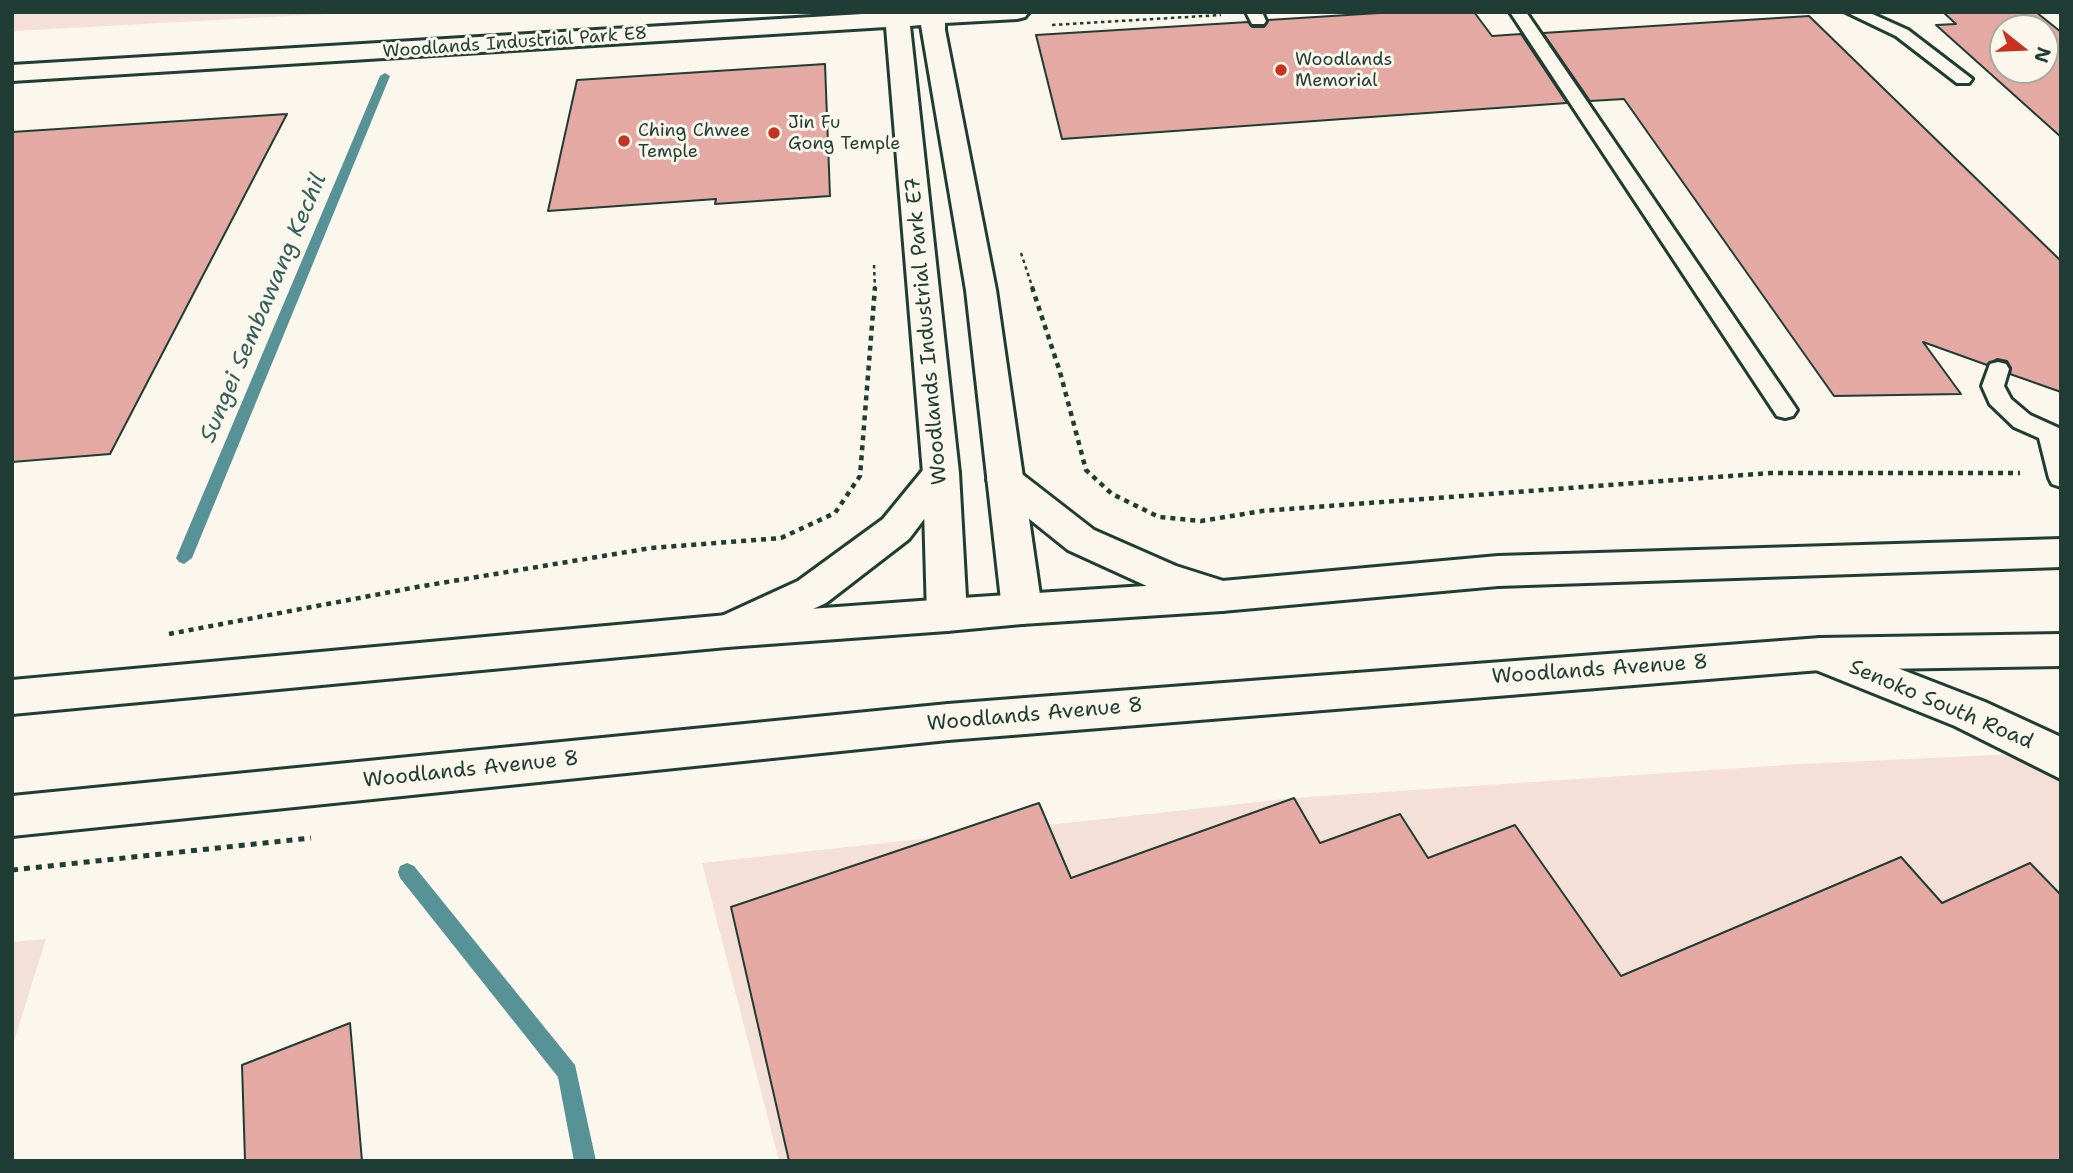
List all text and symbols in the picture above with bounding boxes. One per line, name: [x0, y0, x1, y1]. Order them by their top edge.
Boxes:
north arrow: [1989, 14, 2059, 84]
street label: Woodlands Industrial Park E8: [382, 23, 648, 63]
text: N: [2028, 44, 2057, 66]
place label: Woodlands Memorial: [1295, 49, 1392, 92]
marker: Woodlands Memorial: [1273, 62, 1289, 78]
place label: Jin Fu Gong Temple: [788, 112, 900, 154]
place label: Ching Chwee Temple: [638, 120, 750, 162]
marker: Jin Fu Gong Temple: [766, 125, 782, 141]
marker: Ching Chwee Temple: [616, 133, 632, 149]
water label: Sungei Sembawang Kechil: [195, 169, 333, 447]
street label: Woodlands Industrial Park E7: [901, 176, 953, 486]
street label: Woodlands Avenue 8: [1491, 650, 1709, 690]
street label: Senoko South Road: [1845, 655, 2037, 755]
street label: Woodlands Avenue 8: [926, 693, 1144, 737]
street label: Woodlands Avenue 8: [362, 746, 580, 794]

